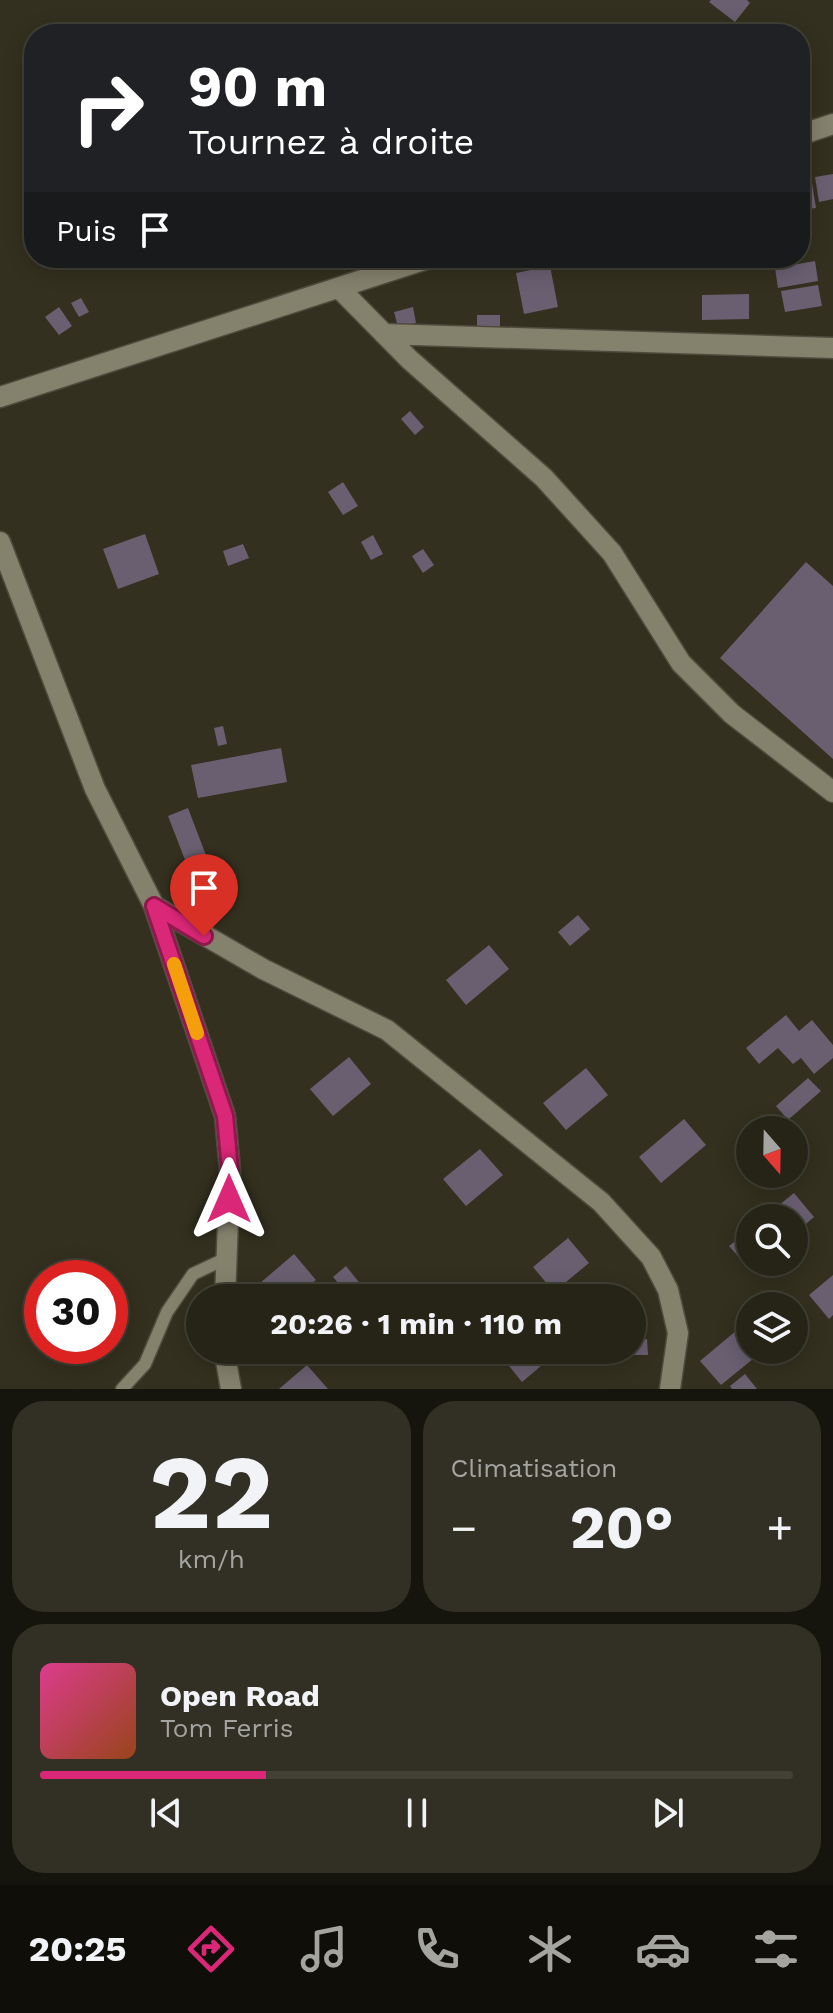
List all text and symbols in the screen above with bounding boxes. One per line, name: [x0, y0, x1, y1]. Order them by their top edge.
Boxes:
text: 90 m: [188, 54, 327, 120]
icon: right: [56, 56, 160, 160]
text: Tournez à droite: [188, 121, 474, 163]
icon: arrive: [133, 208, 177, 252]
text: Puis: [56, 213, 117, 248]
pin: [170, 854, 238, 936]
icon: arrive: [182, 866, 226, 910]
north arrow: [736, 1116, 808, 1188]
map controls: [736, 1116, 808, 1364]
position arrow: [187, 1157, 271, 1241]
button: search: [736, 1204, 808, 1276]
speed limit sign: 30: [24, 1260, 128, 1364]
button: layers: [736, 1292, 808, 1364]
text: 20:26 · 1 min · 110 m: [270, 1306, 562, 1341]
text: 22: [149, 1431, 273, 1553]
text: Climatisation: [451, 1453, 617, 1483]
text: 20°: [570, 1492, 674, 1563]
text: −: [451, 1502, 477, 1554]
text: +: [766, 1502, 793, 1554]
text: km/h: [178, 1544, 245, 1574]
text: Open Road: [160, 1678, 320, 1713]
text: Tom Ferris: [160, 1713, 293, 1743]
icon: previous: [144, 1791, 188, 1835]
icon: pause: [395, 1791, 439, 1835]
icon: next: [646, 1791, 690, 1835]
icon: directions: [183, 1921, 239, 1977]
icon: music: [296, 1921, 352, 1977]
icon: phone: [409, 1921, 465, 1977]
icon: climate: [522, 1921, 578, 1977]
icon: car: [635, 1921, 691, 1977]
icon: filters: [748, 1921, 804, 1977]
text: 20:25: [29, 1928, 126, 1970]

